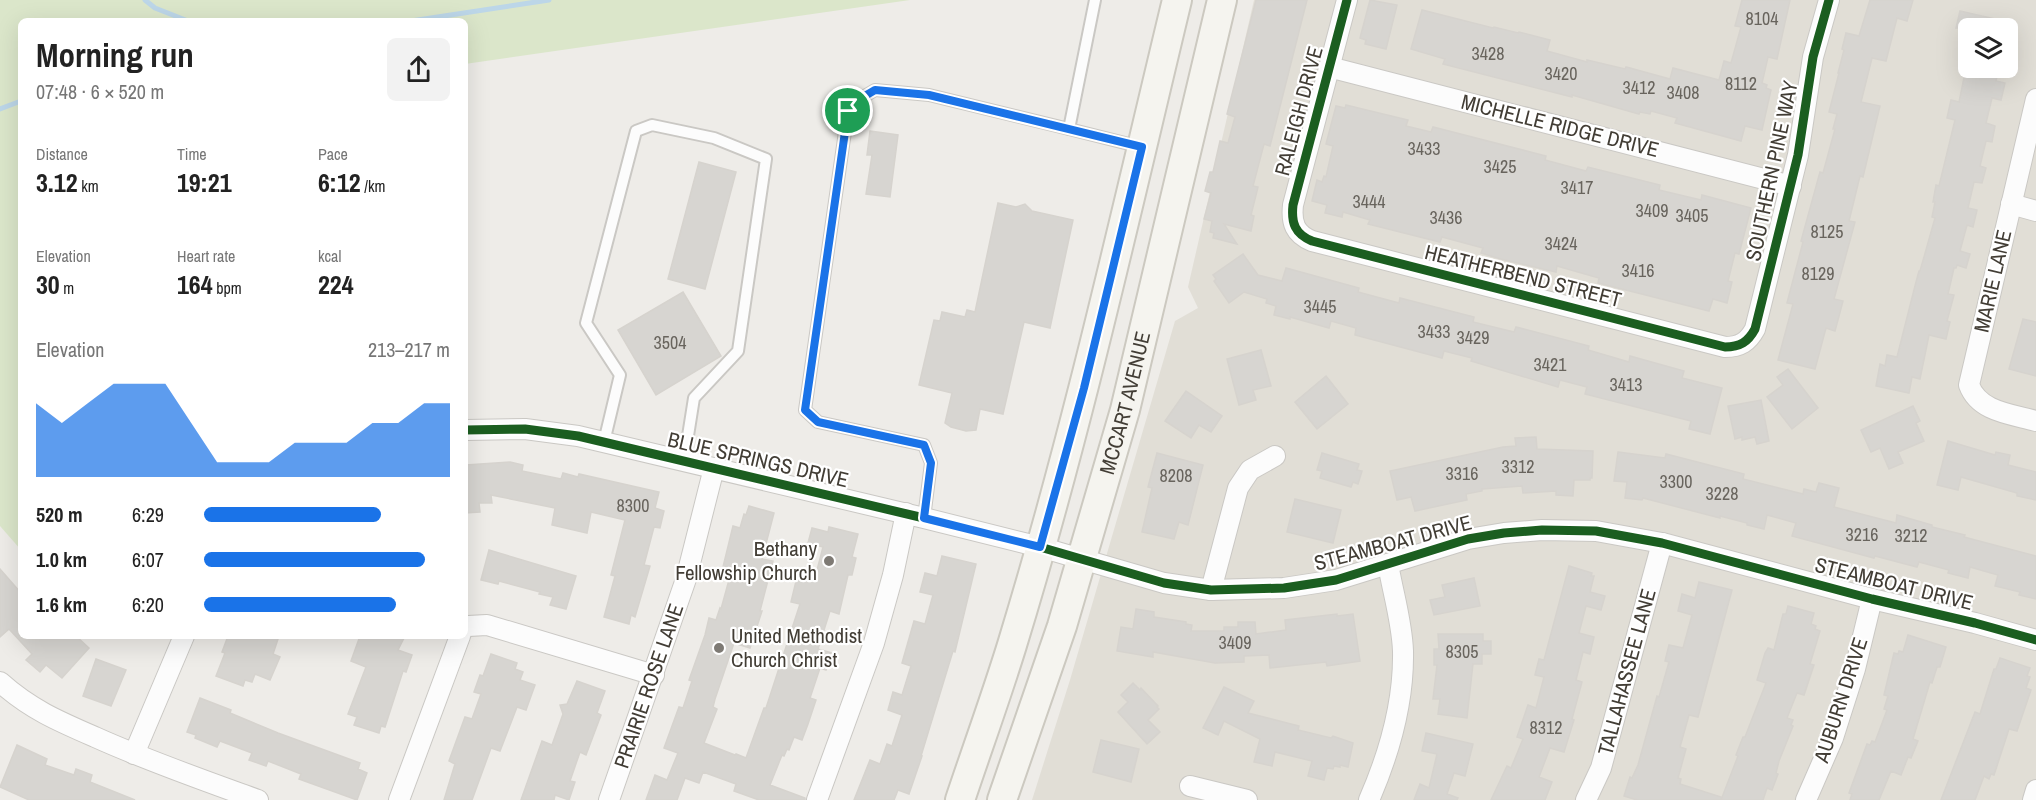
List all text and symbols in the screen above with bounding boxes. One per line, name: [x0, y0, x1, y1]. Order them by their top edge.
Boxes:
house number: 8104: [1746, 6, 1778, 31]
map controls: [1958, 18, 2018, 78]
button: layers: [1958, 18, 2018, 78]
text: Morning run: [36, 33, 194, 77]
button: share: [387, 38, 450, 101]
house number: 3428: [1472, 41, 1504, 66]
street label: RALEIGH DRIVE: [1267, 43, 1330, 179]
house number: 3420: [1545, 61, 1577, 86]
house number: 8112: [1725, 71, 1757, 96]
house number: 3412: [1623, 75, 1655, 100]
text: 07:48 · 6 × 520 m: [36, 78, 164, 105]
street label: SOUTHERN PINE WAY: [1738, 78, 1805, 264]
house number: 3408: [1667, 80, 1699, 105]
pin: [822, 85, 873, 136]
street label: MICHELLE RIDGE DRIVE: [1458, 87, 1662, 164]
icon: arrive: [831, 94, 864, 127]
house number: 3433: [1408, 136, 1440, 161]
text: Distance: [36, 143, 88, 165]
text: Time: [177, 143, 207, 165]
text: Pace: [318, 143, 348, 165]
house number: 3425: [1484, 154, 1516, 179]
text: 3.12: [36, 165, 78, 200]
text: 19:21: [177, 165, 232, 200]
text: 6:12: [318, 165, 361, 200]
text: km: [78, 175, 99, 197]
text: /km: [361, 175, 385, 197]
house number: 3417: [1561, 175, 1593, 200]
house number: 3444: [1353, 189, 1385, 214]
house number: 3409: [1636, 198, 1668, 223]
house number: 3405: [1676, 203, 1708, 228]
house number: 3436: [1430, 205, 1462, 230]
house number: 8125: [1811, 219, 1843, 244]
street label: MARIE LANE: [1967, 227, 2018, 335]
house number: 3424: [1545, 231, 1577, 256]
street label: HEATHERBEND STREET: [1422, 237, 1625, 314]
text: Elevation: [36, 245, 91, 267]
text: Heart rate: [177, 245, 235, 267]
text: kcal: [318, 245, 341, 267]
house number: 3416: [1622, 258, 1654, 283]
house number: 8129: [1802, 261, 1834, 286]
text: 30: [36, 267, 60, 302]
text: 164: [177, 267, 213, 302]
text: 224: [318, 267, 354, 302]
text: m: [60, 277, 74, 299]
text: bpm: [213, 277, 242, 299]
house number: 3445: [1304, 294, 1336, 319]
house number: 3433: [1418, 319, 1450, 344]
house number: 3429: [1457, 325, 1489, 350]
street label: MCCART AVENUE: [1092, 328, 1157, 478]
house number: 3504: [654, 330, 686, 355]
text: Elevation: [36, 336, 104, 363]
text: 213–217 m: [368, 336, 450, 363]
house number: 3421: [1534, 352, 1567, 377]
house number: 3413: [1610, 372, 1642, 397]
street label: BLUE SPRINGS DRIVE: [665, 425, 851, 494]
house number: 3312: [1502, 454, 1534, 479]
house number: 3316: [1446, 461, 1478, 486]
house number: 8208: [1160, 463, 1192, 488]
house number: 3300: [1660, 469, 1692, 494]
house number: 3228: [1706, 481, 1738, 506]
house number: 8300: [617, 493, 649, 518]
text: 520 m: [36, 501, 83, 528]
text: 6:29: [132, 501, 164, 528]
street label: STEAMBOAT DRIVE: [1311, 508, 1475, 577]
house number: 3216: [1846, 522, 1878, 547]
house number: 3212: [1895, 523, 1927, 548]
place label: Bethany Fellowship Church: [675, 534, 817, 587]
text: 1.0 km: [36, 546, 87, 573]
text: 6:07: [132, 546, 164, 573]
street label: STEAMBOAT DRIVE: [1812, 550, 1976, 617]
marker: Bethany Fellowship Church: [822, 554, 836, 568]
street label: TALLAHASSEE LANE: [1590, 586, 1663, 758]
text: 1.6 km: [36, 591, 87, 618]
text: 6:20: [132, 591, 164, 618]
street label: PRAIRIE ROSE LANE: [607, 600, 690, 772]
place label: United Methodist Church Christ: [731, 621, 862, 674]
house number: 3409: [1219, 630, 1251, 655]
street label: AUBURN DRIVE: [1806, 633, 1874, 767]
house number: 8305: [1446, 639, 1478, 664]
marker: United Methodist Church Christ: [712, 641, 726, 655]
house number: 8312: [1530, 715, 1562, 740]

